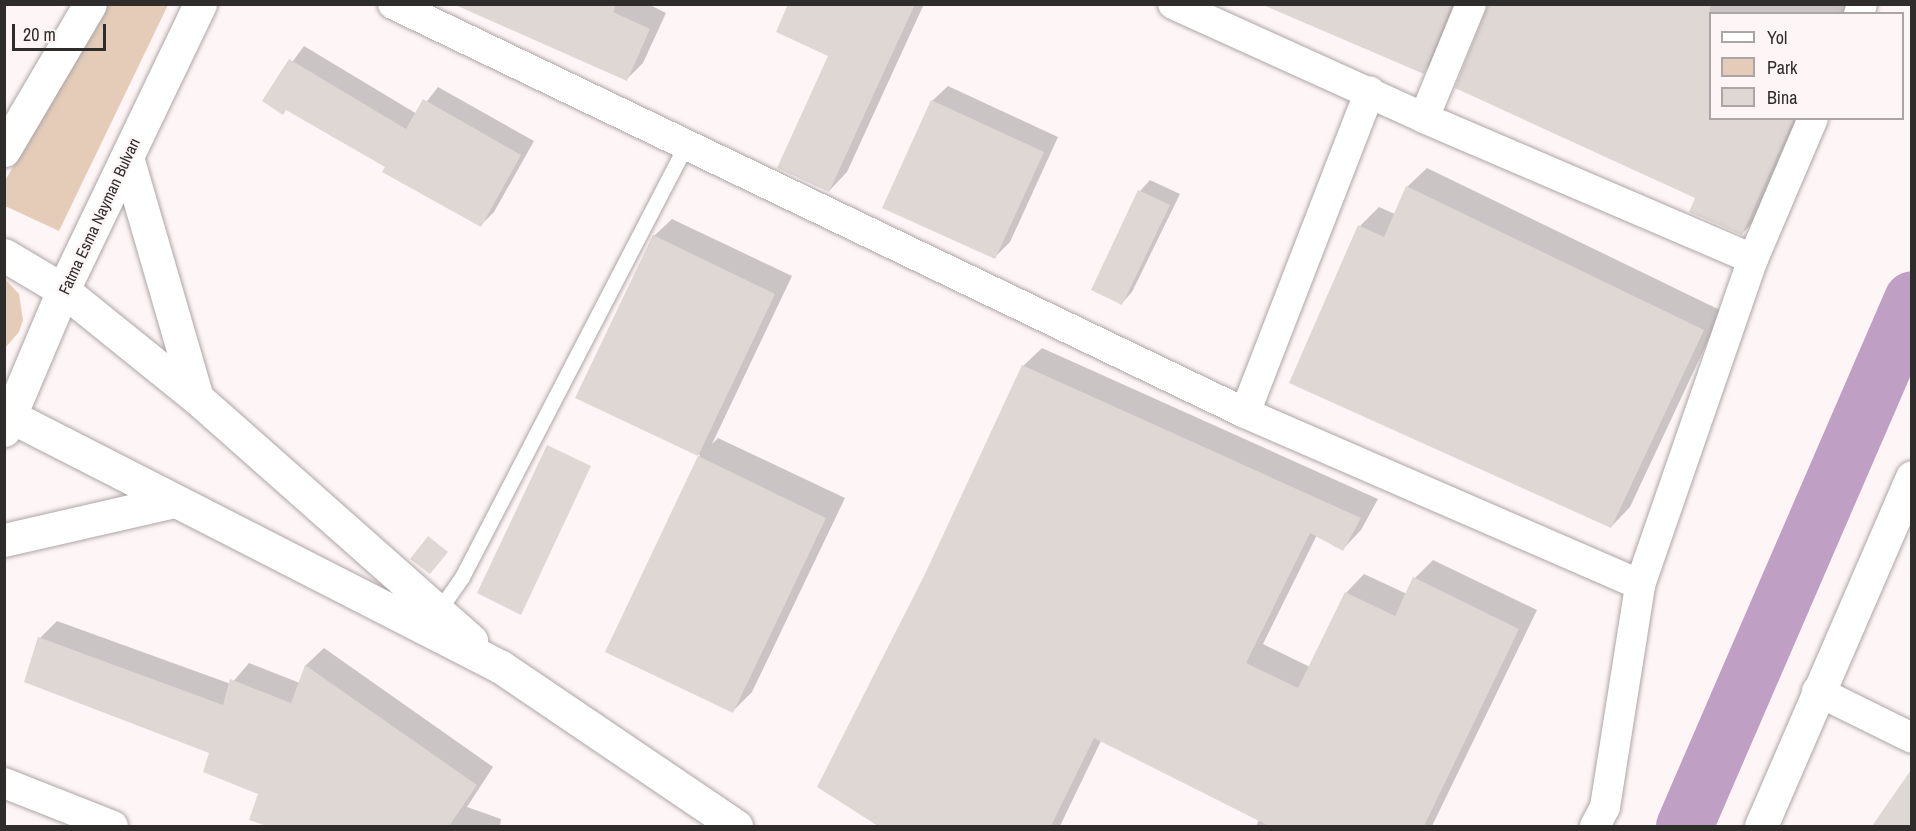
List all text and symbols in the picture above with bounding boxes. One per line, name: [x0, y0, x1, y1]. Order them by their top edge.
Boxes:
scale bar: [15, 12, 110, 50]
legend: [1709, 12, 1904, 120]
text: 20 m: [23, 22, 56, 47]
text: Yol: [1767, 25, 1787, 50]
text: Park: [1767, 55, 1797, 80]
text: Bina: [1767, 85, 1797, 110]
street label: Fatma Esma Nayman Bulvarı: [54, 135, 144, 297]

